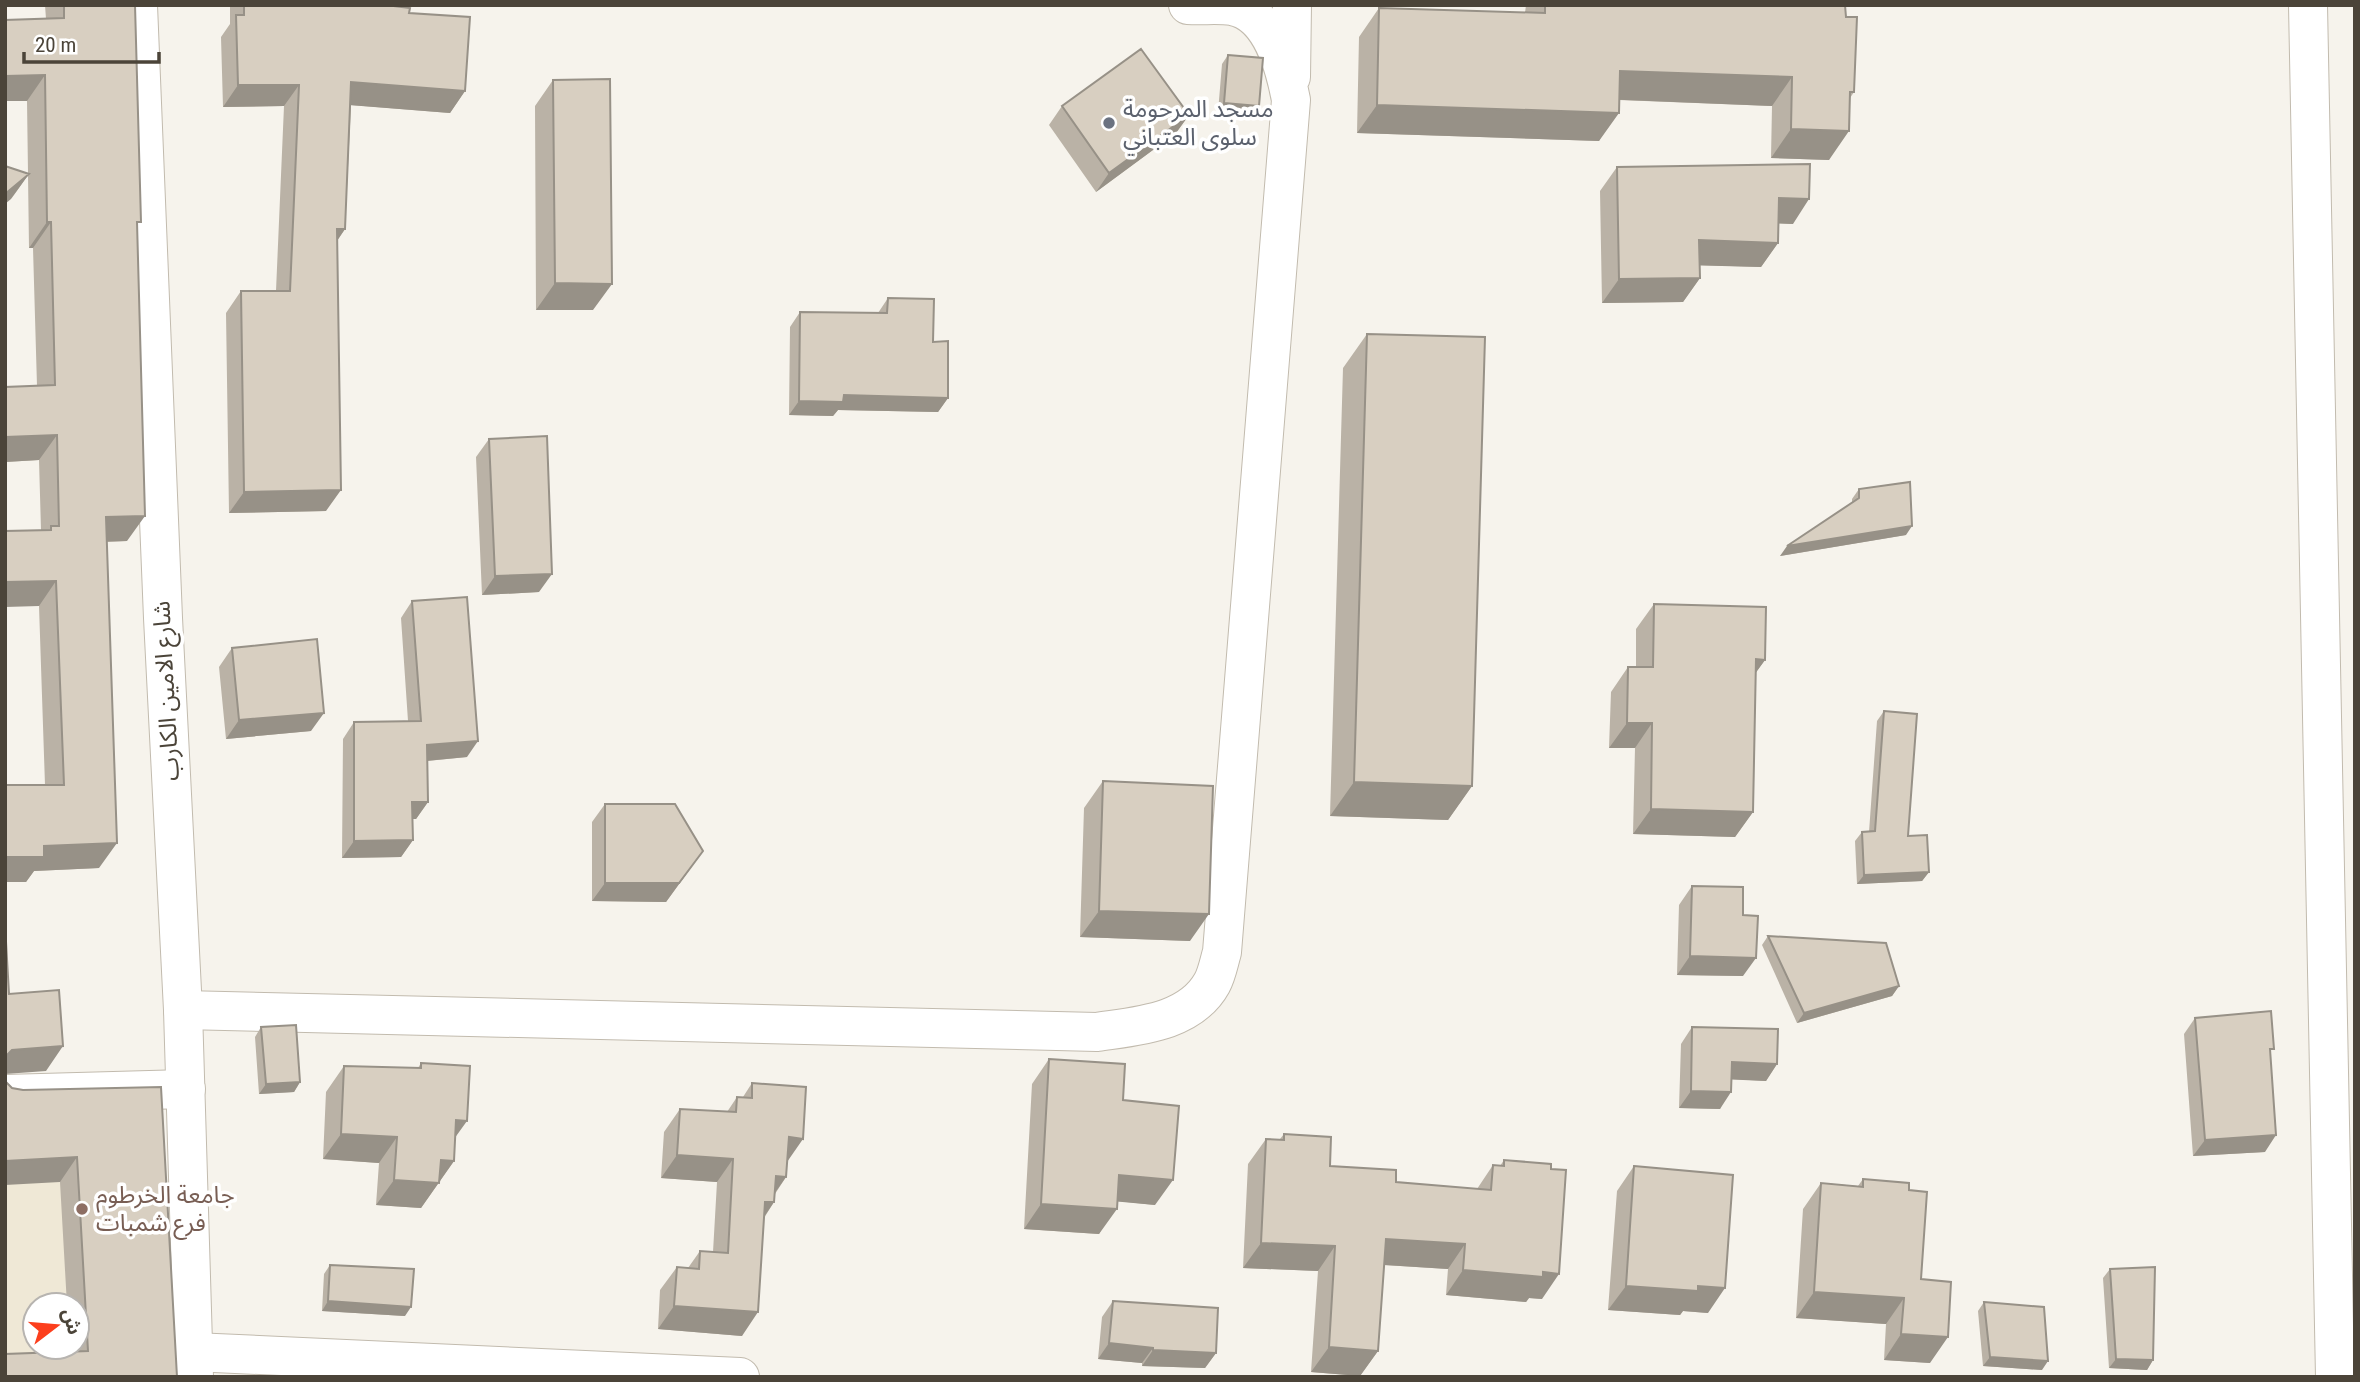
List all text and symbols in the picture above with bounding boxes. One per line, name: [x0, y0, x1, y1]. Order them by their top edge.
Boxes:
scale bar: [24, 21, 159, 65]
text: 20 m: [35, 33, 76, 57]
place label: مسجد المرحومة سلوى العتباني: [1123, 95, 1274, 156]
marker: مسجد المرحومة سلوى العتباني: [1101, 115, 1117, 131]
street label: شارع الامين الكارب: [147, 600, 188, 782]
place label: جامعة الخرطوم فرع شمبات: [96, 1181, 235, 1240]
marker: جامعة الخرطوم فرع شمبات: [74, 1201, 90, 1217]
north arrow: [21, 1291, 91, 1361]
text: ش: [57, 1306, 87, 1337]

